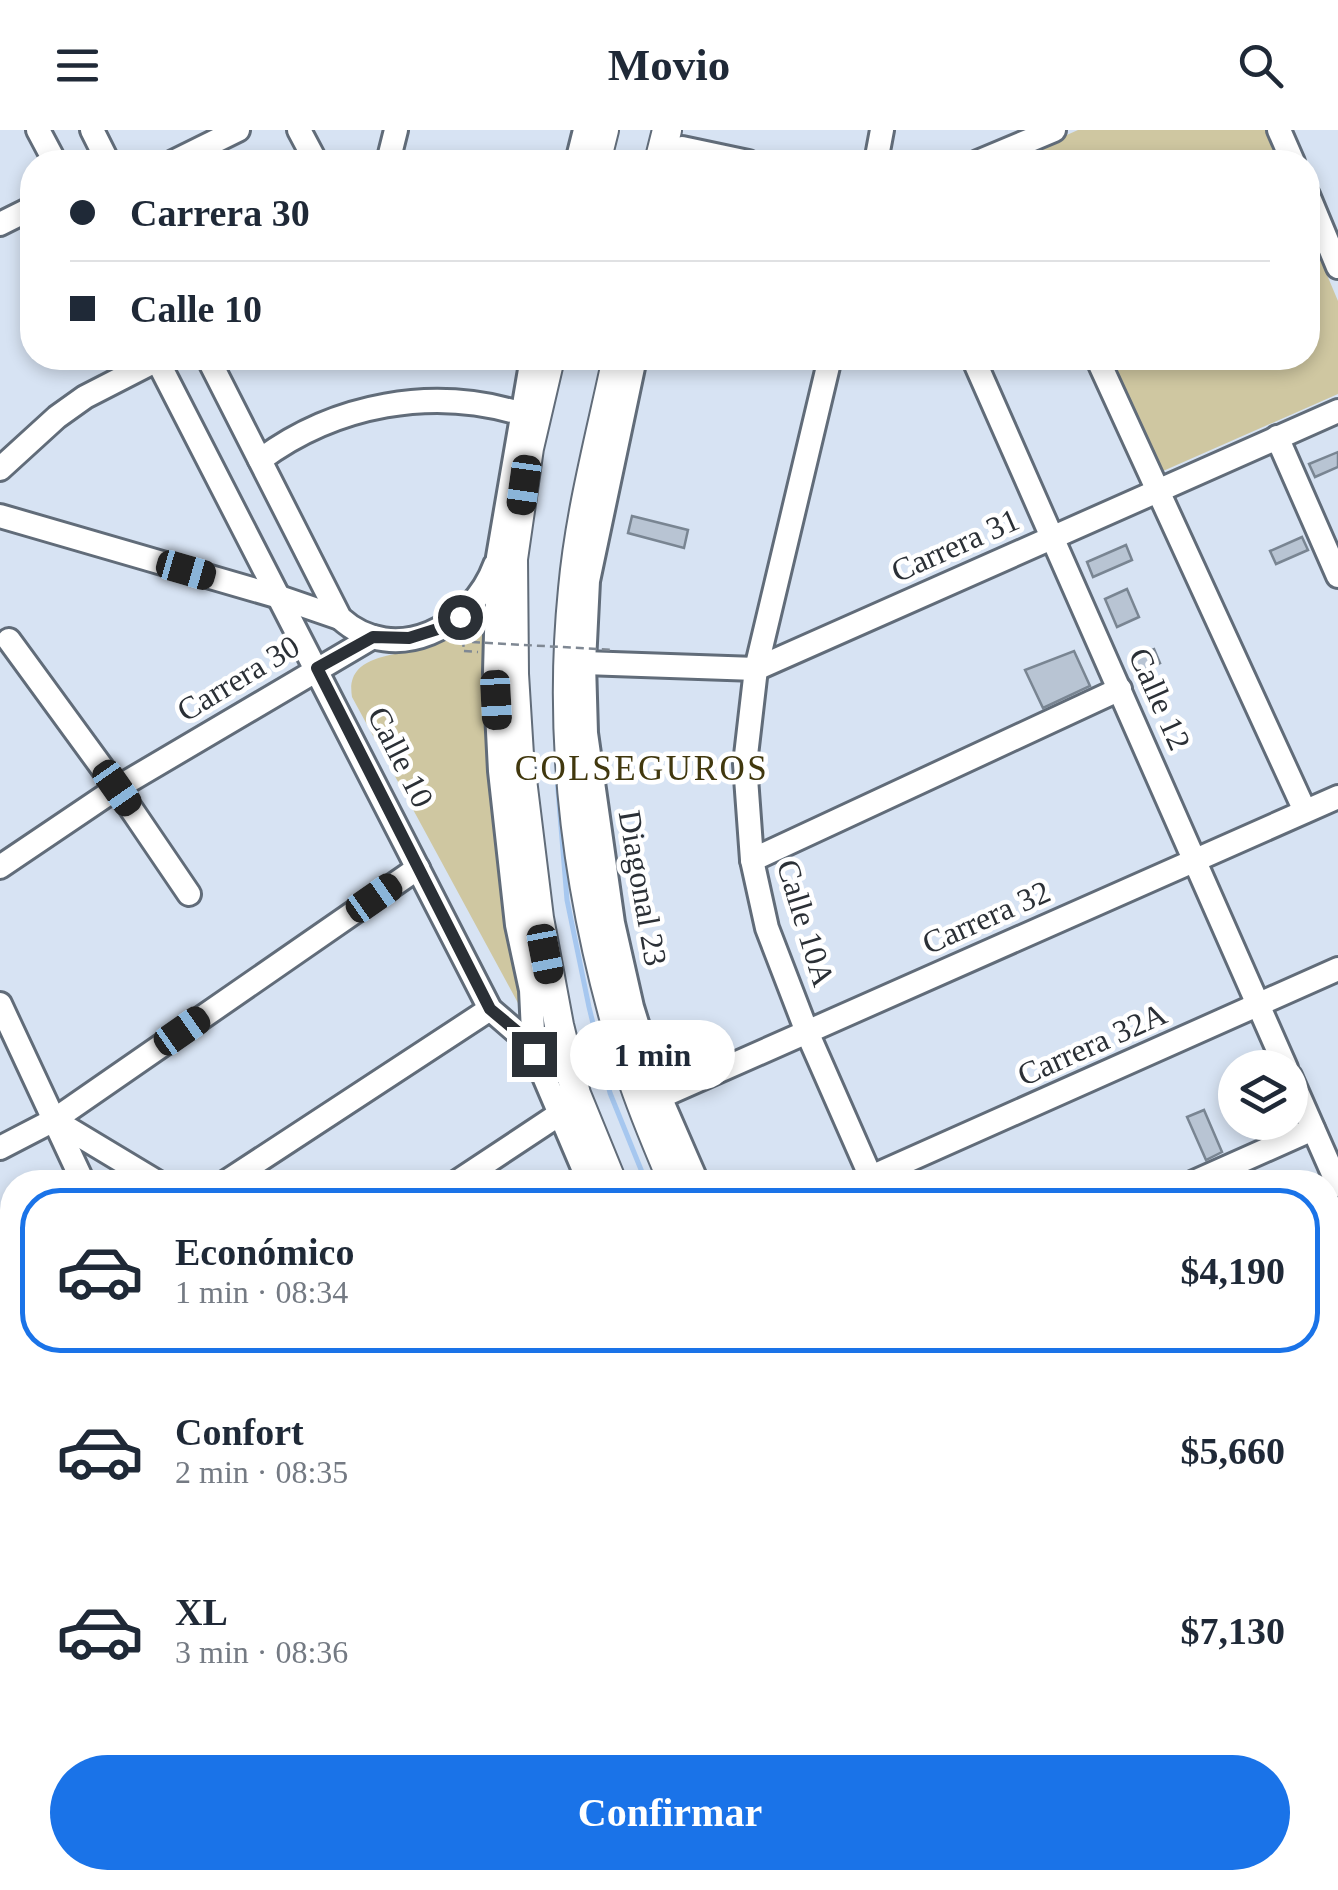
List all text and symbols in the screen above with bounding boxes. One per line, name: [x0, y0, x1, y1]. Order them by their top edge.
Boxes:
icon: menu: [50, 38, 105, 93]
icon: search: [1233, 38, 1288, 93]
text: Movio: [608, 40, 730, 90]
text: Carrera 30: [130, 192, 310, 234]
text: Calle 10: [130, 288, 262, 330]
car: [505, 453, 543, 517]
street label: Carrera 31: [886, 501, 1024, 589]
car: [153, 547, 219, 593]
route start: [438, 595, 483, 640]
street label: Carrera 30: [170, 628, 306, 728]
street label: Calle 12: [1122, 643, 1198, 755]
car: [479, 669, 513, 731]
street label: Calle 10: [361, 701, 441, 813]
district label: COLSEGUROS: [515, 749, 769, 788]
car: [88, 755, 146, 821]
street label: Diagonal 23: [612, 807, 674, 969]
street label: Calle 10A: [770, 855, 842, 991]
car: [341, 869, 407, 927]
street label: Carrera 32: [917, 873, 1055, 961]
car: [525, 922, 565, 986]
street label: Carrera 32A: [1012, 995, 1172, 1093]
car: [149, 1002, 215, 1060]
callout: 1 min: [569, 1019, 734, 1089]
route end: [512, 1032, 557, 1077]
text: 1 min: [614, 1037, 691, 1073]
map controls: [1218, 1050, 1308, 1140]
button: layers: [1218, 1050, 1308, 1140]
icon: car: [55, 1226, 145, 1316]
text: Económico: [175, 1231, 354, 1273]
text: $4,190: [1181, 1250, 1285, 1292]
text: 1 min · 08:34: [175, 1274, 348, 1310]
icon: car: [55, 1406, 145, 1496]
text: Confort: [175, 1411, 304, 1453]
text: $5,660: [1181, 1430, 1285, 1472]
text: 2 min · 08:35: [175, 1454, 348, 1490]
icon: car: [55, 1586, 145, 1676]
text: XL: [175, 1591, 228, 1633]
text: $7,130: [1181, 1610, 1285, 1652]
text: 3 min · 08:36: [175, 1634, 348, 1670]
button: Confirmar: [50, 1755, 1290, 1870]

